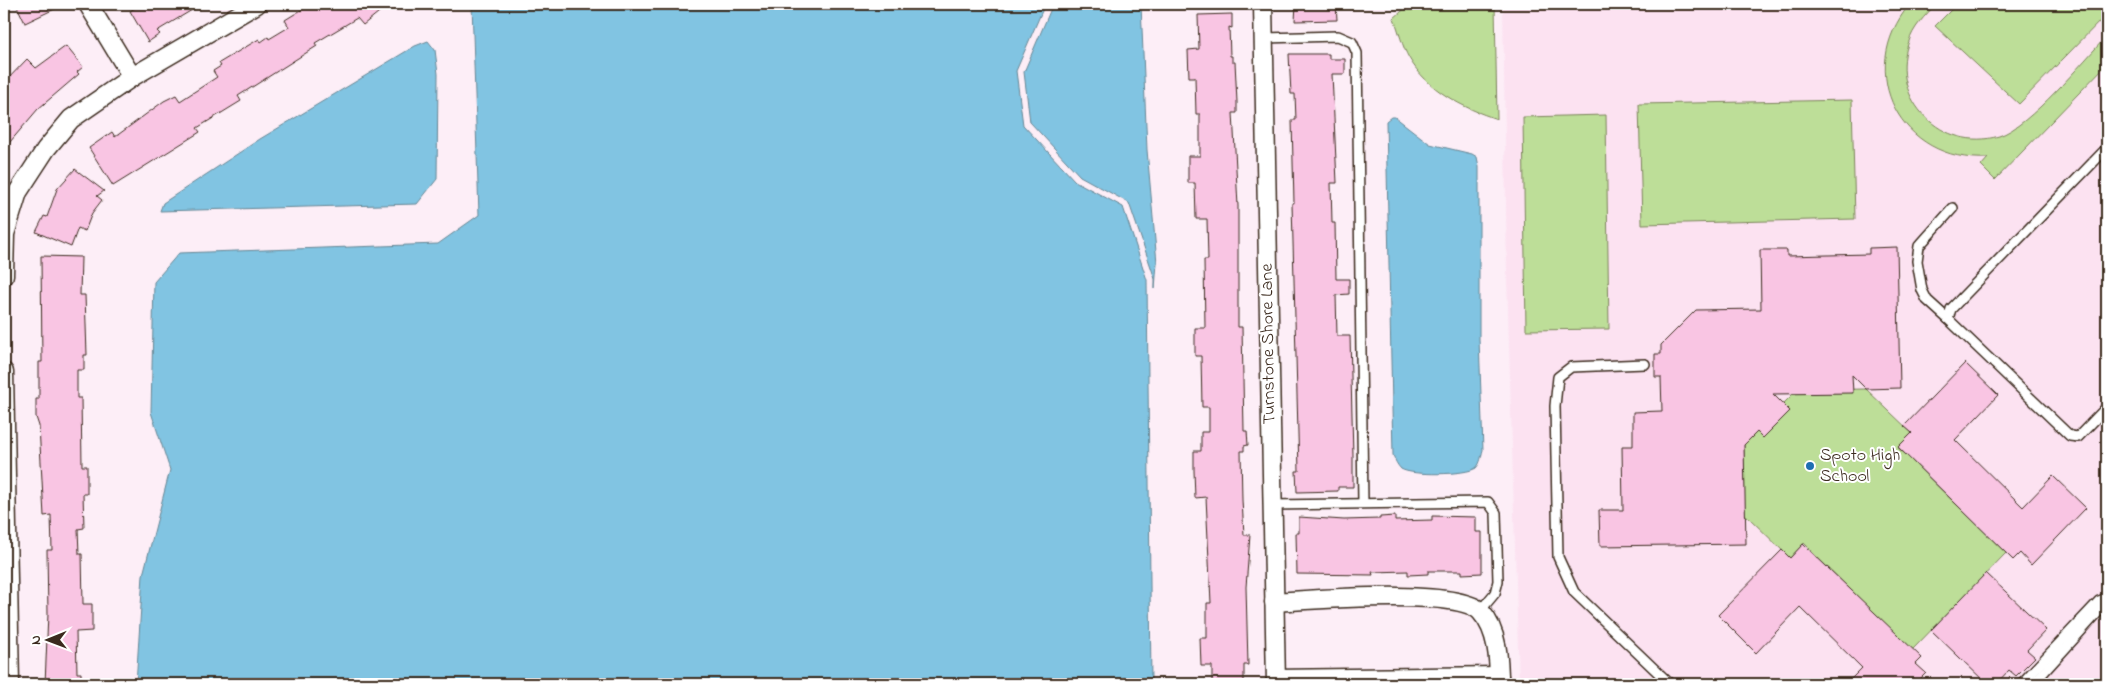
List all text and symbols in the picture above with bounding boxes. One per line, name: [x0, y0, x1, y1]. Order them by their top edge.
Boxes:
street label: Turnstone Shore Lane: [1255, 262, 1283, 425]
place label: Spoto High School: [1820, 443, 1900, 490]
marker: Spoto High School: [1804, 460, 1816, 472]
north arrow: [22, 616, 72, 666]
text: N: [26, 635, 47, 645]

